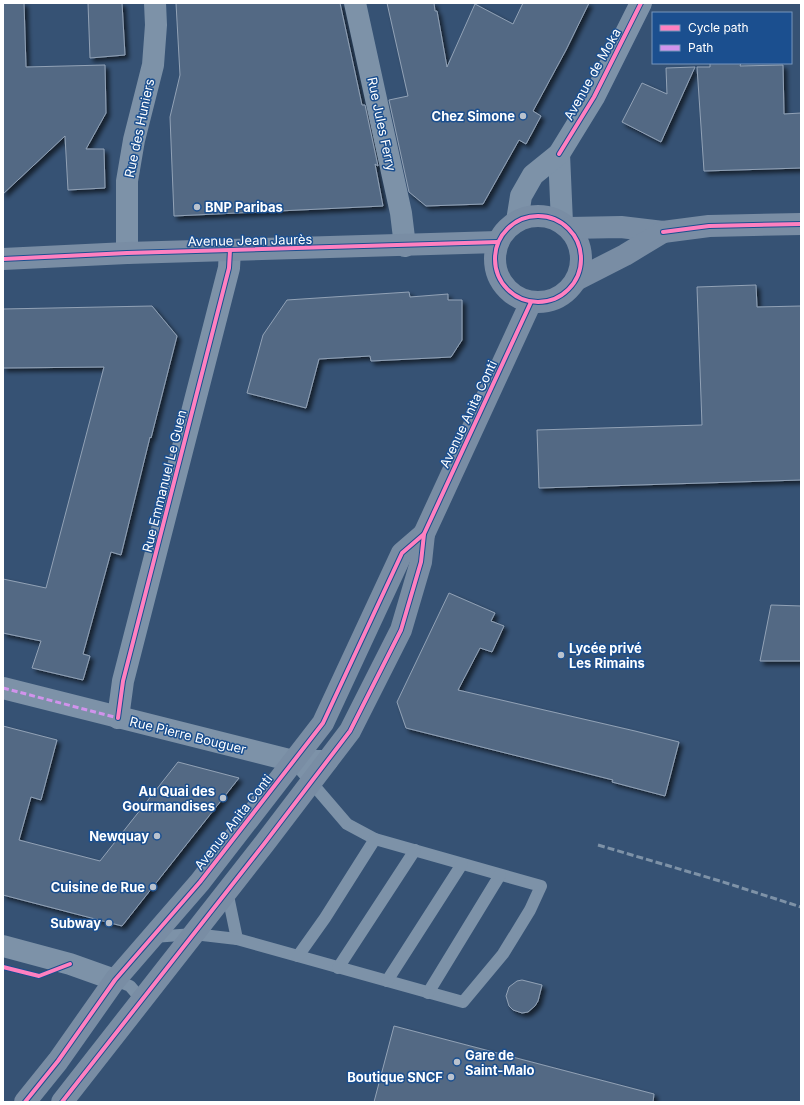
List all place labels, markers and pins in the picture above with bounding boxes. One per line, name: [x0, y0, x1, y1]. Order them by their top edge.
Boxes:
place label: Chez Simone: [432, 108, 515, 124]
marker: Chez Simone: [518, 111, 528, 121]
place label: BNP Paribas: [205, 199, 283, 215]
marker: BNP Paribas: [192, 202, 202, 212]
place label: Lycée privé Les Rimains: [569, 640, 645, 671]
marker: Lycée privé Les Rimains: [556, 650, 566, 660]
place label: Au Quai des Gourmandises: [122, 783, 215, 814]
marker: Au Quai des Gourmandises: [218, 793, 228, 803]
place label: Newquay: [89, 828, 149, 844]
marker: Newquay: [152, 831, 162, 841]
place label: Cuisine de Rue: [51, 879, 145, 895]
marker: Cuisine de Rue: [148, 882, 158, 892]
place label: Subway: [50, 915, 101, 931]
marker: Subway: [104, 918, 114, 928]
place label: Gare de Saint-Malo: [465, 1047, 534, 1078]
marker: Gare de Saint-Malo: [452, 1057, 462, 1067]
place label: Boutique SNCF: [347, 1069, 443, 1085]
marker: Boutique SNCF: [446, 1072, 456, 1082]

